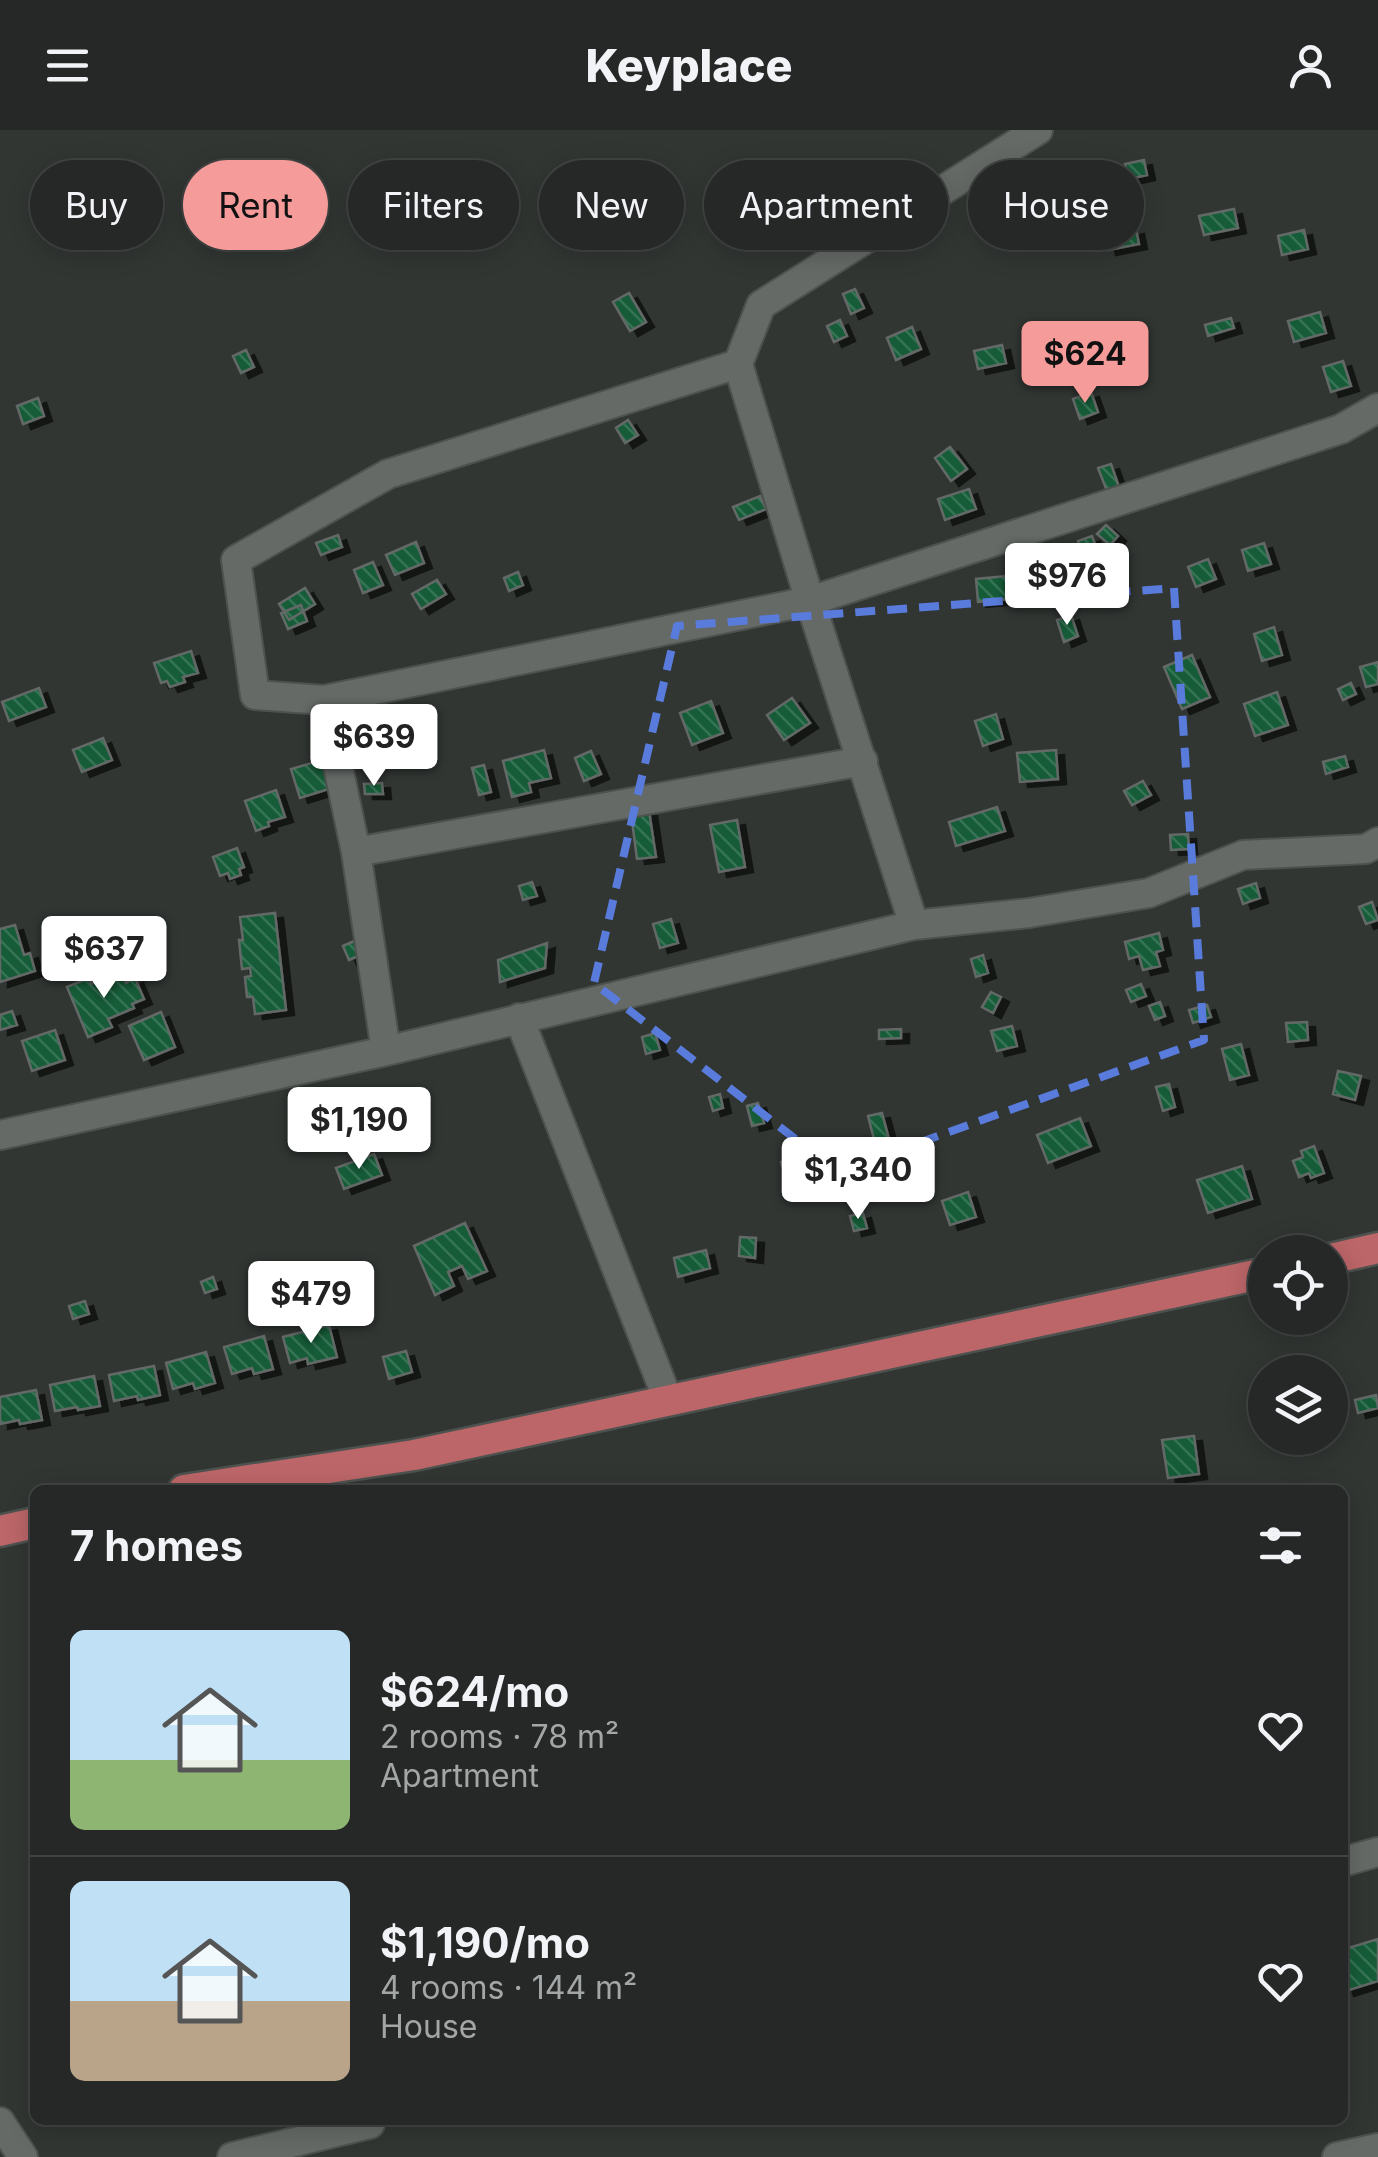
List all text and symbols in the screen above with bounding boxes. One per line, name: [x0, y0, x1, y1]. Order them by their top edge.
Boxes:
icon: menu: [40, 38, 95, 93]
text: Keyplace: [585, 38, 793, 93]
icon: person: [1283, 38, 1338, 93]
chip: Buy: [30, 160, 163, 250]
chip: Rent: [183, 160, 328, 250]
chip: Filters: [348, 160, 519, 250]
chip: New: [539, 160, 684, 250]
chip: Apartment: [704, 160, 948, 250]
chip: House: [968, 160, 1144, 250]
pin: $624: [1026, 321, 1144, 406]
text: $624: [1043, 334, 1127, 373]
pin: $976: [1008, 543, 1126, 628]
text: $976: [1027, 556, 1107, 595]
pin: $639: [315, 704, 433, 789]
text: $639: [332, 717, 416, 756]
pin: $637: [45, 916, 163, 1001]
text: $637: [64, 929, 145, 968]
pin: $1,190: [278, 1087, 440, 1172]
text: $1,190: [310, 1100, 408, 1139]
pin: $1,340: [777, 1137, 939, 1222]
text: $1,340: [804, 1150, 912, 1189]
map controls: [1248, 1235, 1348, 1455]
button: locate: [1248, 1235, 1348, 1335]
pin: $479: [252, 1261, 370, 1346]
text: $479: [270, 1274, 352, 1313]
button: layers: [1248, 1355, 1348, 1455]
icon: filters: [1253, 1518, 1308, 1573]
text: 7 homes: [70, 1520, 243, 1571]
text: $624/mo: [380, 1666, 569, 1717]
icon: home: [150, 1670, 270, 1790]
icon: heart: [1253, 1703, 1308, 1758]
text: 2 rooms · 78 m²: [380, 1717, 619, 1756]
text: Apartment: [380, 1756, 539, 1795]
text: $1,190/mo: [380, 1917, 590, 1968]
icon: home: [150, 1921, 270, 2041]
icon: heart: [1253, 1954, 1308, 2009]
text: 4 rooms · 144 m²: [380, 1968, 637, 2007]
text: House: [380, 2007, 477, 2046]

